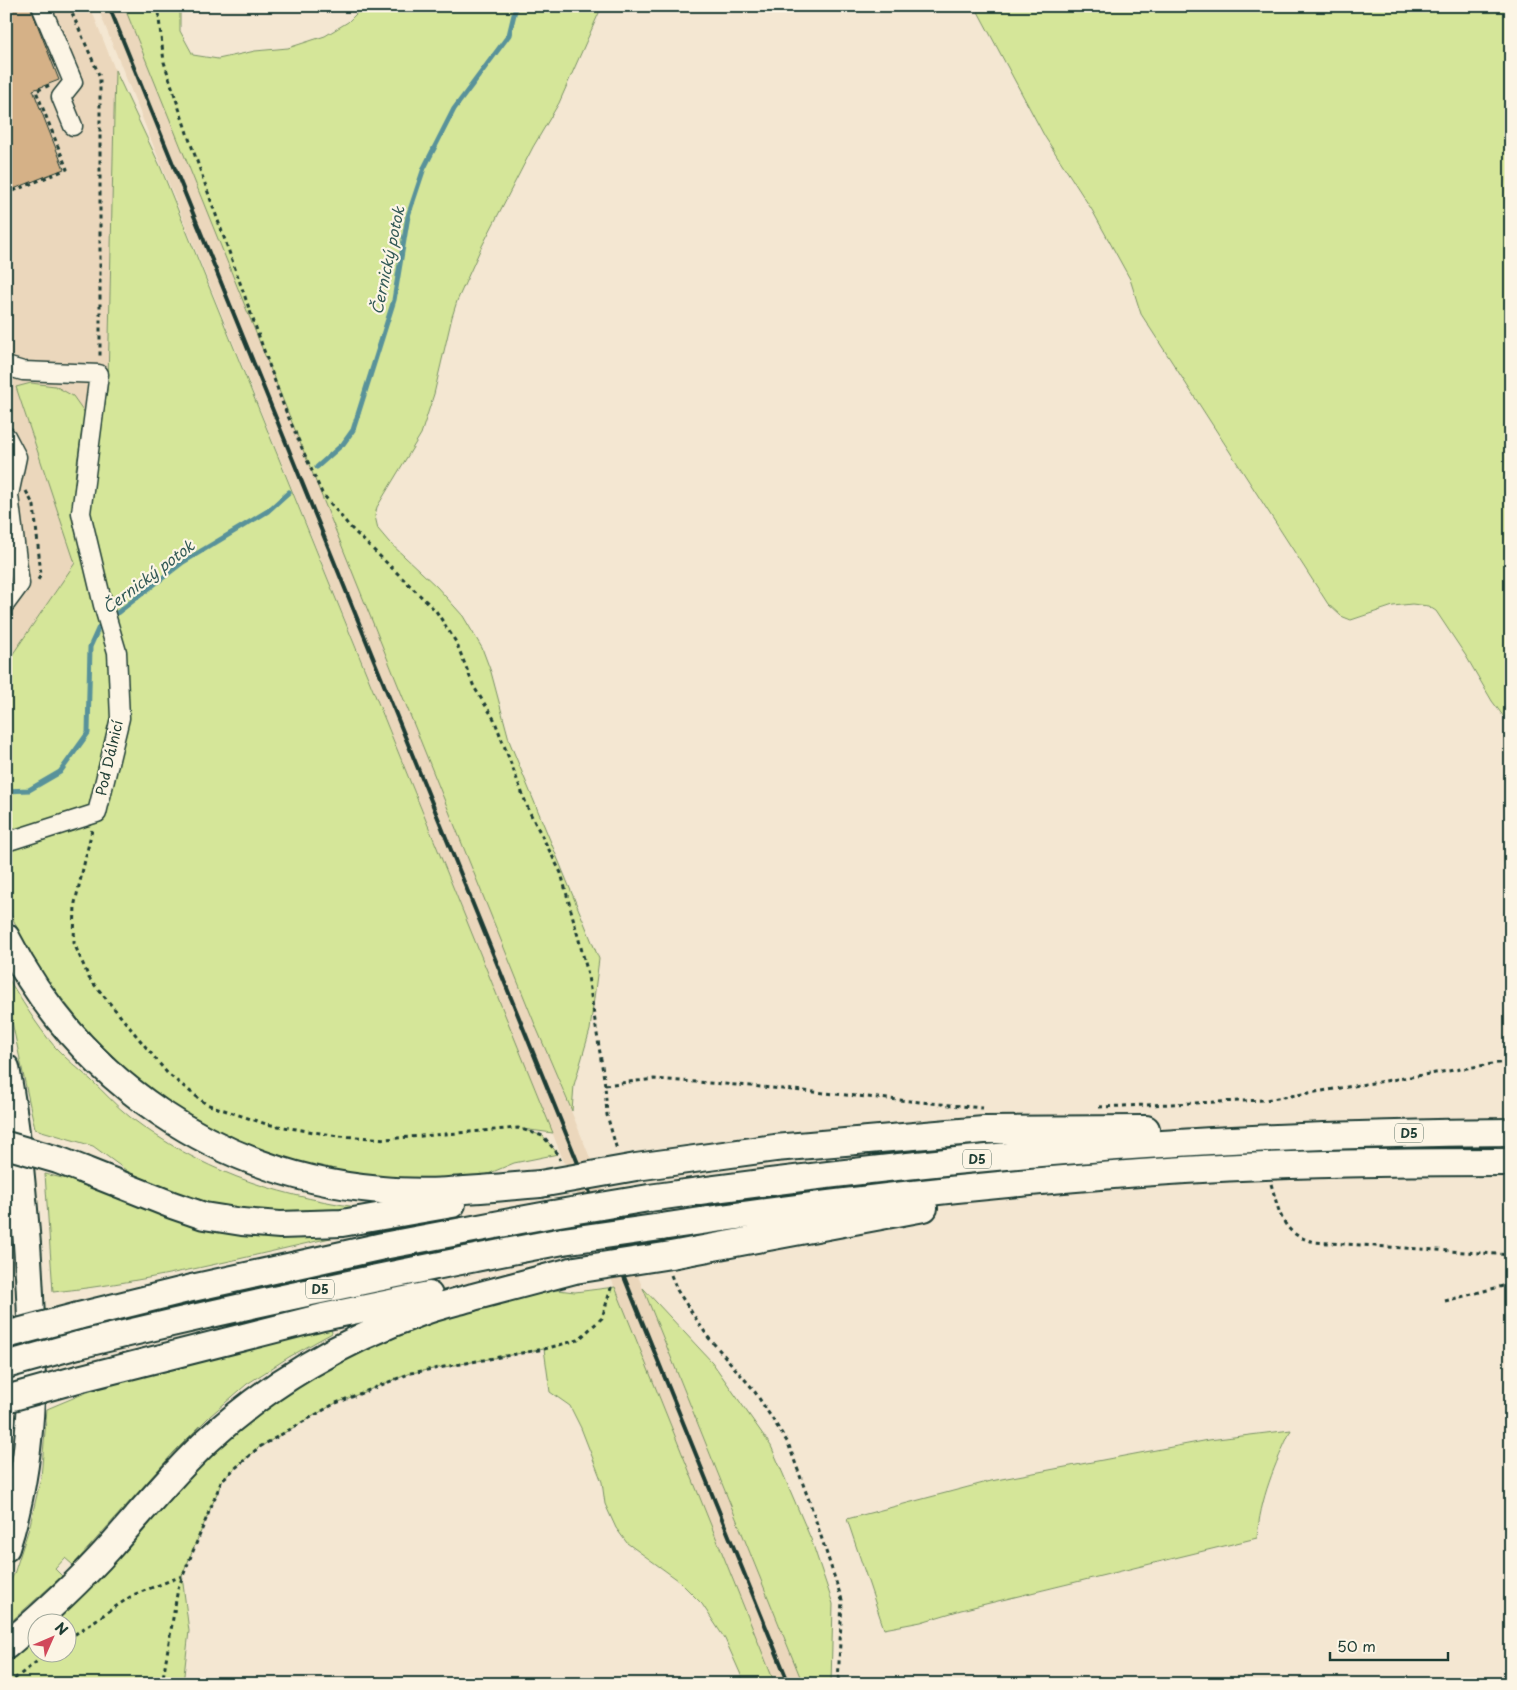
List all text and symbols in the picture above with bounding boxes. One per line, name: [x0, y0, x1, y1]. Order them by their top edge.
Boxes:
water label: Černický potok: [364, 203, 410, 316]
water label: Černický potok: [97, 533, 199, 618]
street label: Pod Dálnicí: [90, 718, 128, 798]
road number: D5: [1395, 1124, 1423, 1142]
road number: D5: [963, 1150, 991, 1168]
road number: D5: [306, 1280, 334, 1298]
north arrow: [28, 1612, 78, 1662]
text: N: [50, 1617, 73, 1640]
scale bar: [1330, 1630, 1447, 1662]
text: 50 m: [1337, 1634, 1376, 1657]

